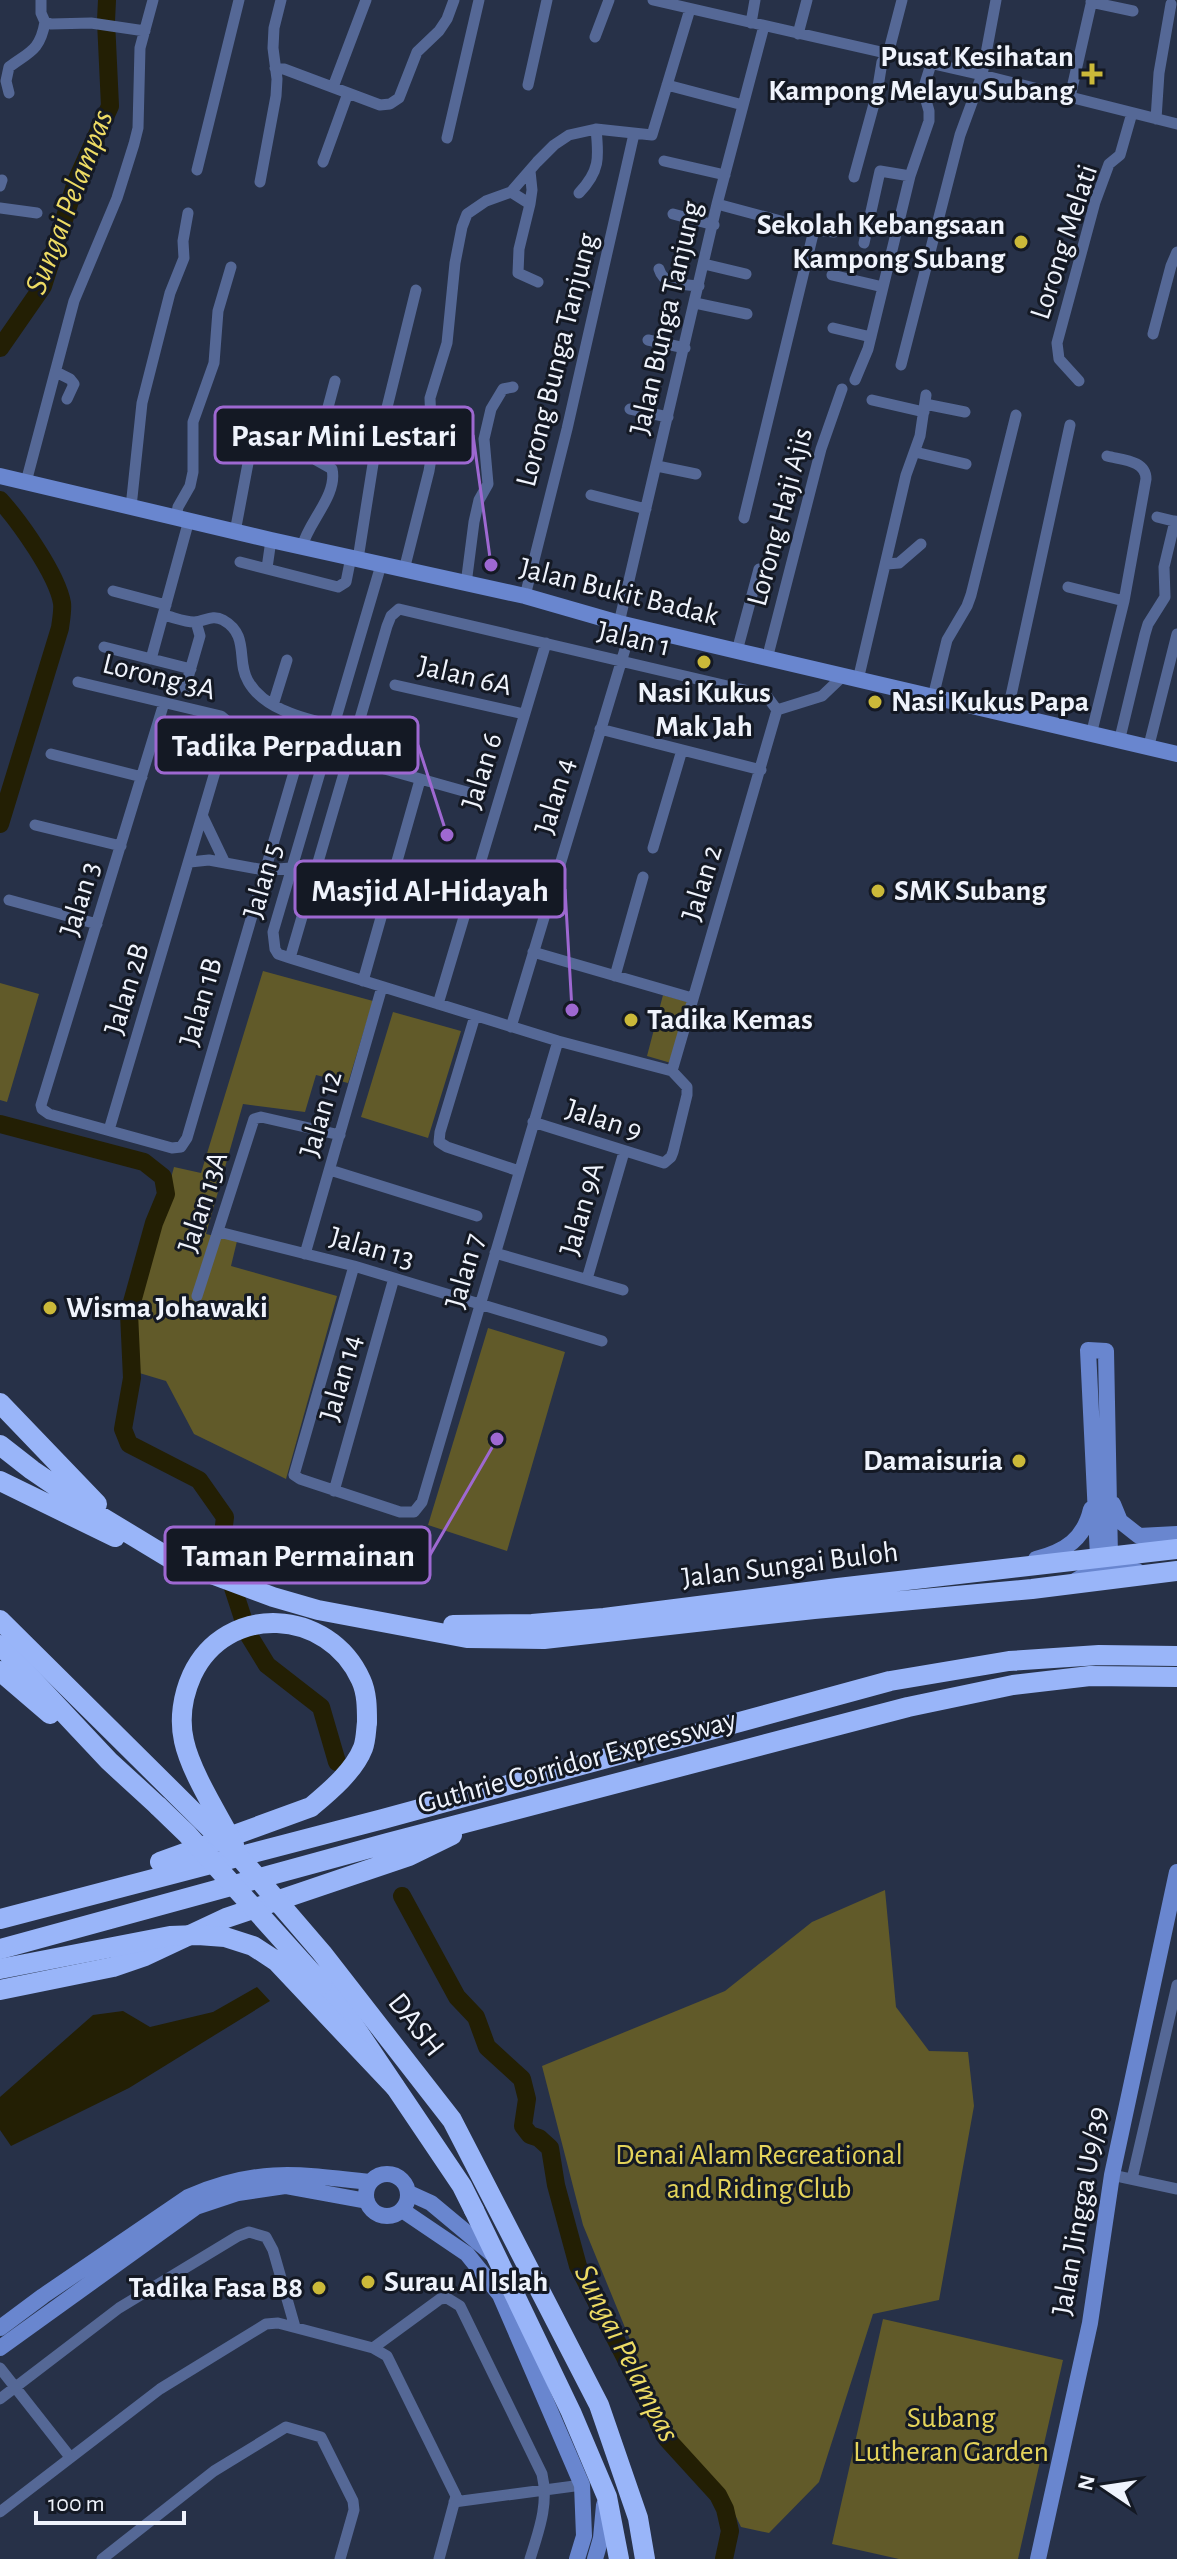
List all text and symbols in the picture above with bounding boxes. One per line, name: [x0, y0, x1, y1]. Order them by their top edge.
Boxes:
place label: Pusat Kesihatan Kampong Melayu Subang: [768, 42, 1075, 106]
marker: Pusat Kesihatan Kampong Melayu Subang: [1081, 63, 1103, 85]
water label: Sungai Pelampas: [19, 106, 120, 299]
street label: Lorong Melati: [1025, 161, 1103, 323]
street label: Jalan Bunga Tanjung: [625, 198, 708, 438]
place label: Sekolah Kebangsaan Kampong Subang: [757, 210, 1006, 274]
street label: Lorong Bunga Tanjung: [511, 230, 603, 490]
marker: Sekolah Kebangsaan Kampong Subang: [1012, 233, 1030, 251]
callout: Pasar Mini Lestari: [215, 407, 473, 463]
text: Pasar Mini Lestari: [231, 420, 457, 452]
street label: Lorong Haji Ajis: [742, 425, 818, 609]
street label: Jalan Bukit Badak: [516, 553, 722, 631]
street label: Jalan 1: [594, 616, 674, 662]
street label: Lorong 3A: [99, 648, 219, 706]
street label: Jalan 6A: [415, 651, 515, 701]
marker: Nasi Kukus Mak Jah: [695, 653, 713, 671]
place label: Nasi Kukus Mak Jah: [637, 678, 771, 742]
place label: Nasi Kukus Papa: [891, 687, 1089, 717]
marker: Nasi Kukus Papa: [866, 693, 884, 711]
callout: Tadika Perpaduan: [156, 717, 418, 773]
street label: Jalan 6: [456, 729, 508, 813]
text: Tadika Perpaduan: [172, 730, 402, 762]
street label: Jalan 4: [529, 754, 581, 838]
street label: Jalan 5: [238, 840, 288, 922]
street label: Jalan 2: [676, 841, 728, 925]
street label: Jalan 3: [54, 858, 106, 940]
callout: Masjid Al-Hidayah: [295, 861, 565, 917]
text: Masjid Al-Hidayah: [311, 875, 549, 907]
place label: SMK Subang: [894, 876, 1047, 906]
marker: SMK Subang: [869, 882, 887, 900]
street label: Jalan 2B: [99, 940, 155, 1038]
street label: Jalan 1B: [174, 954, 228, 1050]
place label: Tadika Kemas: [647, 1005, 813, 1035]
marker: Tadika Kemas: [622, 1011, 640, 1029]
street label: Jalan 12: [294, 1068, 348, 1160]
street label: Jalan 9: [562, 1094, 646, 1146]
street label: Jalan 13A: [173, 1148, 233, 1256]
street label: Jalan 9A: [554, 1159, 610, 1259]
street label: Jalan 13: [326, 1222, 418, 1274]
street label: Jalan 7: [440, 1230, 490, 1312]
place label: Wisma Johawaki: [66, 1293, 268, 1323]
marker: Wisma Johawaki: [41, 1299, 59, 1317]
street label: Jalan 14: [314, 1331, 368, 1425]
place label: Damaisuria: [863, 1446, 1003, 1476]
marker: Damaisuria: [1010, 1452, 1028, 1470]
callout: Taman Permainan: [165, 1527, 430, 1583]
street label: Jalan Sungai Buloh: [680, 1537, 900, 1593]
text: Taman Permainan: [181, 1540, 415, 1572]
street label: Guthrie Corridor Expressway: [415, 1705, 740, 1819]
street label: DASH: [382, 1988, 450, 2062]
street label: Jalan Jingga U9/39: [1047, 2104, 1113, 2318]
park label: Denai Alam Recreational and Riding Club: [615, 2140, 903, 2204]
water label: Sungai Pelampas: [568, 2259, 685, 2447]
place label: Surau Al Islah: [384, 2267, 548, 2297]
place label: Tadika Fasa B8: [128, 2273, 303, 2303]
marker: Surau Al Islah: [359, 2273, 377, 2291]
marker: Tadika Fasa B8: [310, 2279, 328, 2297]
park label: Subang Lutheran Garden: [853, 2403, 1049, 2467]
north arrow: [1065, 2447, 1145, 2527]
text: N: [1074, 2473, 1099, 2493]
scale bar: [36, 2475, 184, 2525]
text: 100 m: [48, 2492, 105, 2516]

